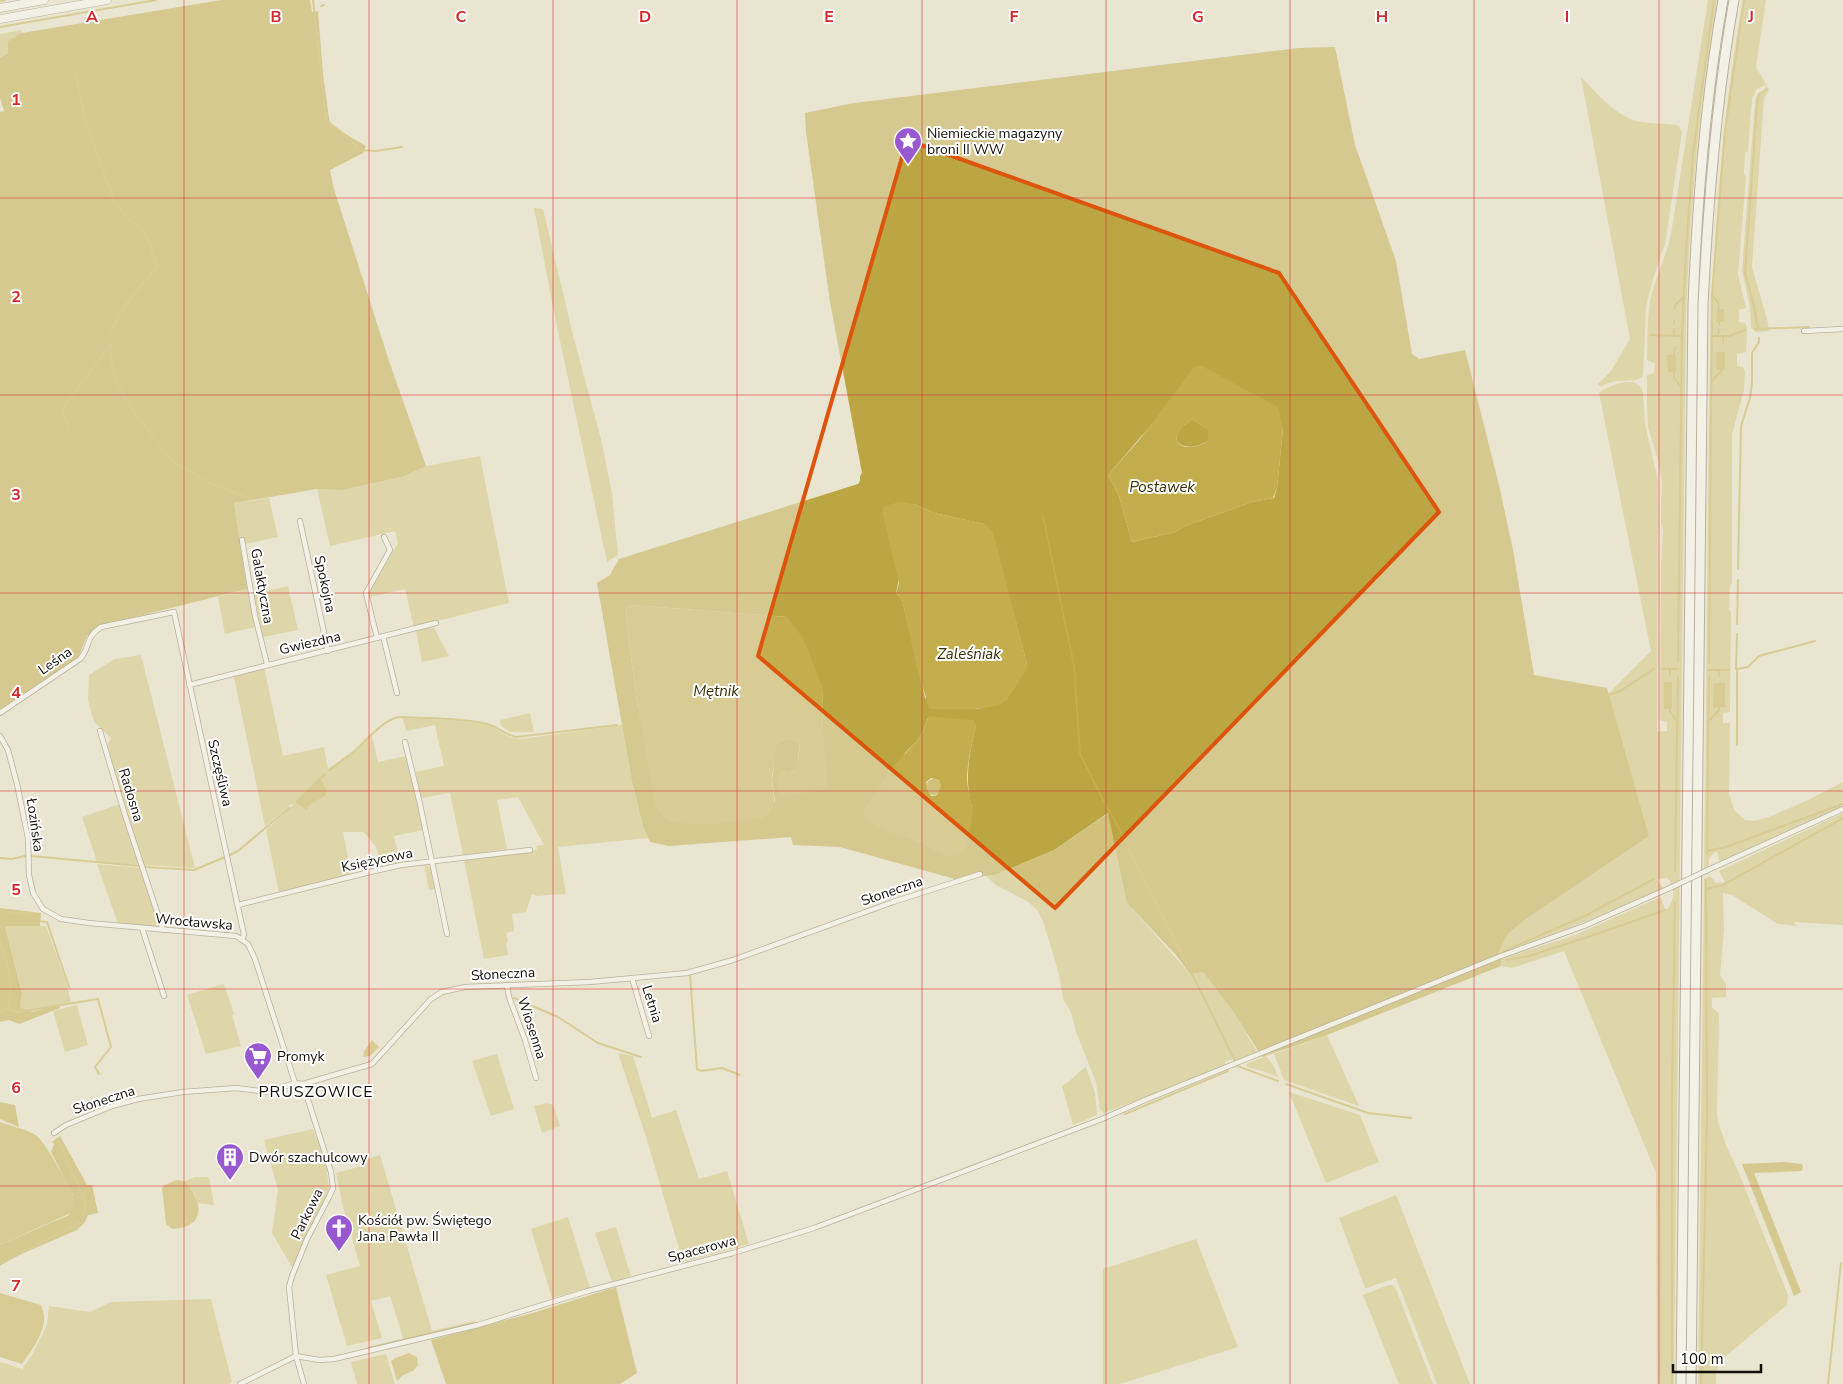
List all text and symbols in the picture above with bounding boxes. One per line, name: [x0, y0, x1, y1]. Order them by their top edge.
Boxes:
text: A: [86, 6, 98, 28]
text: B: [270, 6, 282, 28]
text: C: [456, 6, 467, 28]
text: D: [639, 6, 651, 28]
text: E: [824, 6, 834, 28]
text: F: [1010, 6, 1019, 28]
text: G: [1192, 6, 1204, 28]
text: H: [1376, 6, 1388, 28]
text: I: [1565, 6, 1569, 28]
text: J: [1747, 6, 1754, 28]
text: 1: [11, 89, 21, 111]
place label: Niemieckie magazyny broni II WW: [927, 124, 1063, 159]
place icon: Niemieckie magazyny broni II WW: [893, 126, 923, 165]
text: 2: [11, 286, 21, 308]
water label: Postawek: [1129, 477, 1195, 497]
text: 3: [11, 484, 21, 506]
street label: Galaktyczna: [246, 547, 278, 625]
street label: Spokojna: [310, 554, 340, 614]
street label: Gwiezdna: [277, 627, 343, 659]
street label: Leśna: [34, 643, 76, 679]
water label: Zaleśniak: [937, 644, 1001, 664]
water label: Mętnik: [693, 681, 739, 701]
text: 4: [11, 682, 21, 704]
street label: Szczęśliwa: [203, 738, 237, 808]
street label: Radosna: [114, 766, 148, 824]
street label: Łozińska: [22, 796, 48, 853]
street label: Księżycowa: [340, 843, 414, 877]
street label: Słoneczna: [859, 872, 925, 910]
text: 5: [11, 879, 21, 901]
street label: Wrocławska: [154, 909, 234, 935]
street label: Słoneczna: [470, 963, 536, 985]
street label: Letnia: [637, 983, 667, 1025]
street label: Wiosenna: [513, 995, 551, 1061]
supermarket icon: Promyk: [243, 1041, 273, 1080]
place label: Promyk: [277, 1047, 326, 1066]
text: 6: [11, 1077, 21, 1099]
street label: Słoneczna: [71, 1081, 137, 1119]
district label: PRUSZOWICE: [258, 1081, 374, 1103]
building icon: Dwór szachulcowy: [215, 1142, 245, 1181]
place label: Dwór szachulcowy: [249, 1148, 368, 1167]
street label: Parkowa: [287, 1185, 327, 1243]
place label: Kościół pw. Świętego Jana Pawła II: [357, 1211, 492, 1246]
church icon: Kościół pw. Świętego Jana Pawła II: [324, 1213, 354, 1252]
street label: Spacerowa: [666, 1231, 738, 1267]
text: 7: [11, 1275, 21, 1297]
scale bar: [1673, 1342, 1760, 1374]
text: 100 m: [1680, 1349, 1724, 1369]

